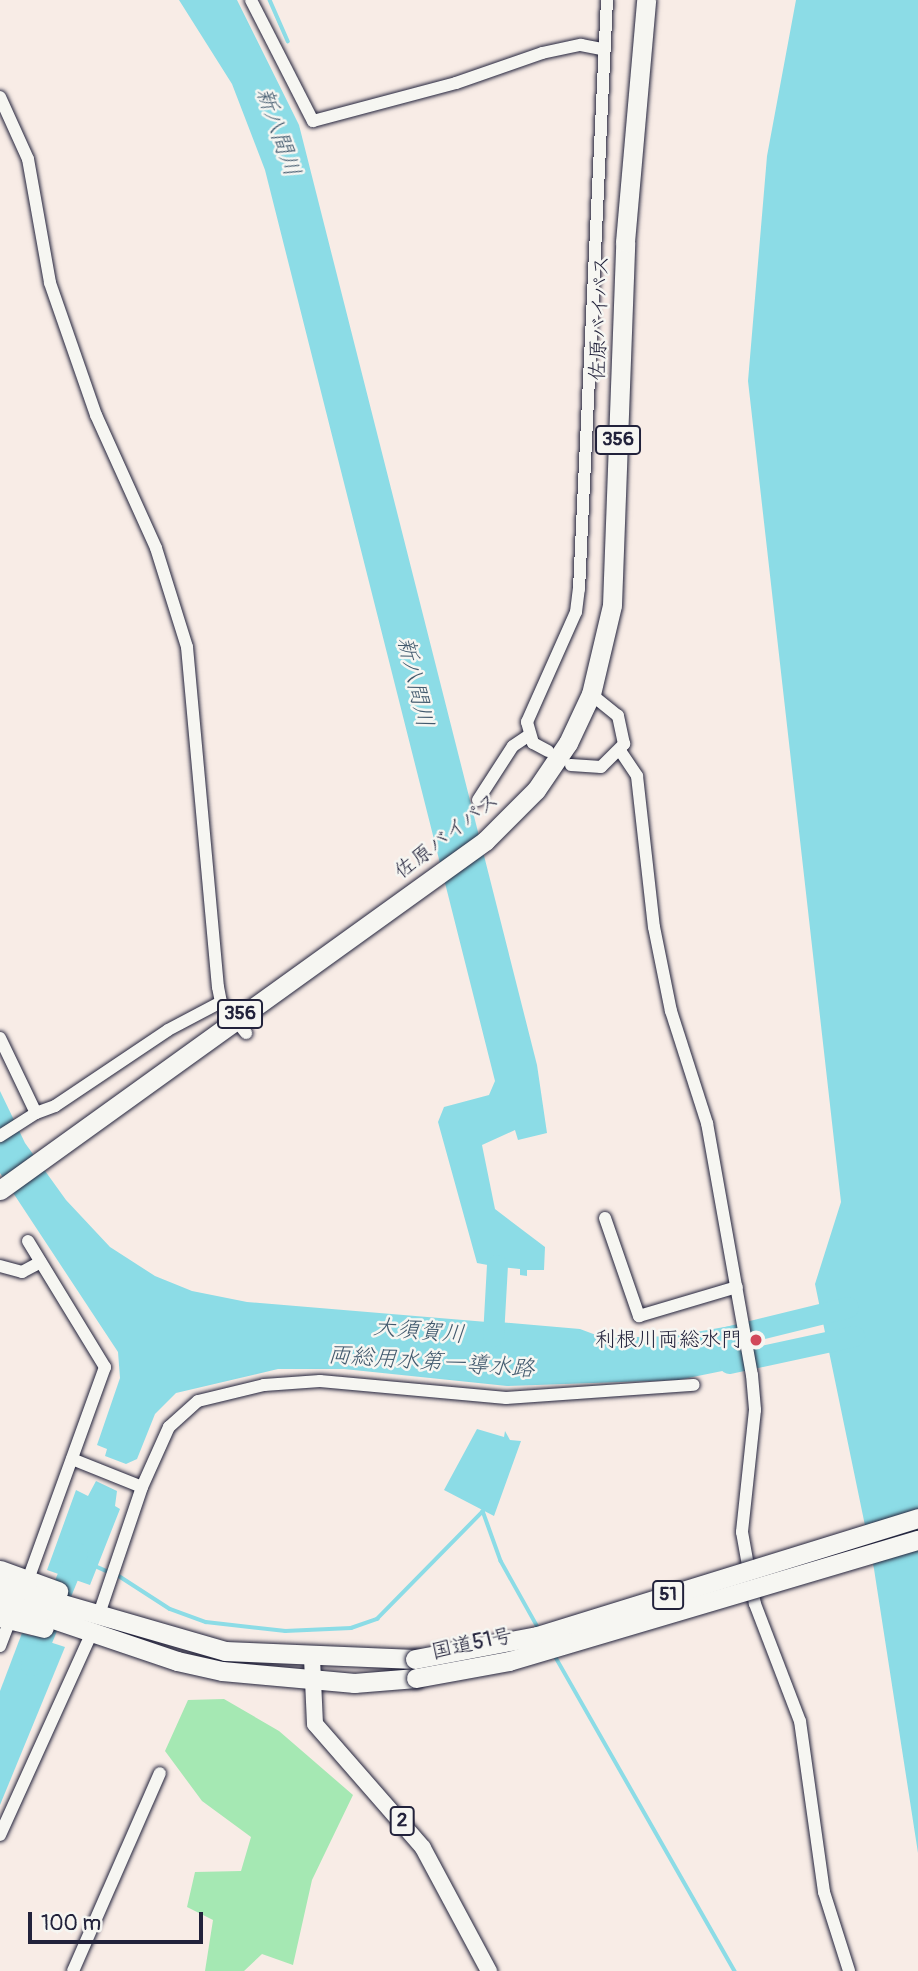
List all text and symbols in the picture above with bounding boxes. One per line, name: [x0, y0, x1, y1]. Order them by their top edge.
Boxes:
water label: 新八間川: [250, 84, 306, 180]
street label: 佐原バイパス: [585, 255, 615, 381]
road number: 356: [594, 424, 642, 456]
water label: 新八間川: [391, 634, 439, 730]
street label: 佐原バイパス: [390, 787, 504, 885]
road number: 356: [216, 998, 264, 1030]
water label: 大須賀川: [372, 1313, 466, 1349]
place label: 利根川両総水門: [595, 1327, 742, 1353]
marker: 利根川両総水門: [748, 1332, 764, 1348]
water label: 両総用水第一導水路: [327, 1341, 535, 1383]
road number: 51: [650, 1580, 686, 1610]
street label: 国道51号: [429, 1623, 515, 1665]
road number: 2: [388, 1806, 416, 1837]
scale bar: [32, 1898, 206, 1942]
text: 100 m: [41, 1910, 101, 1937]

